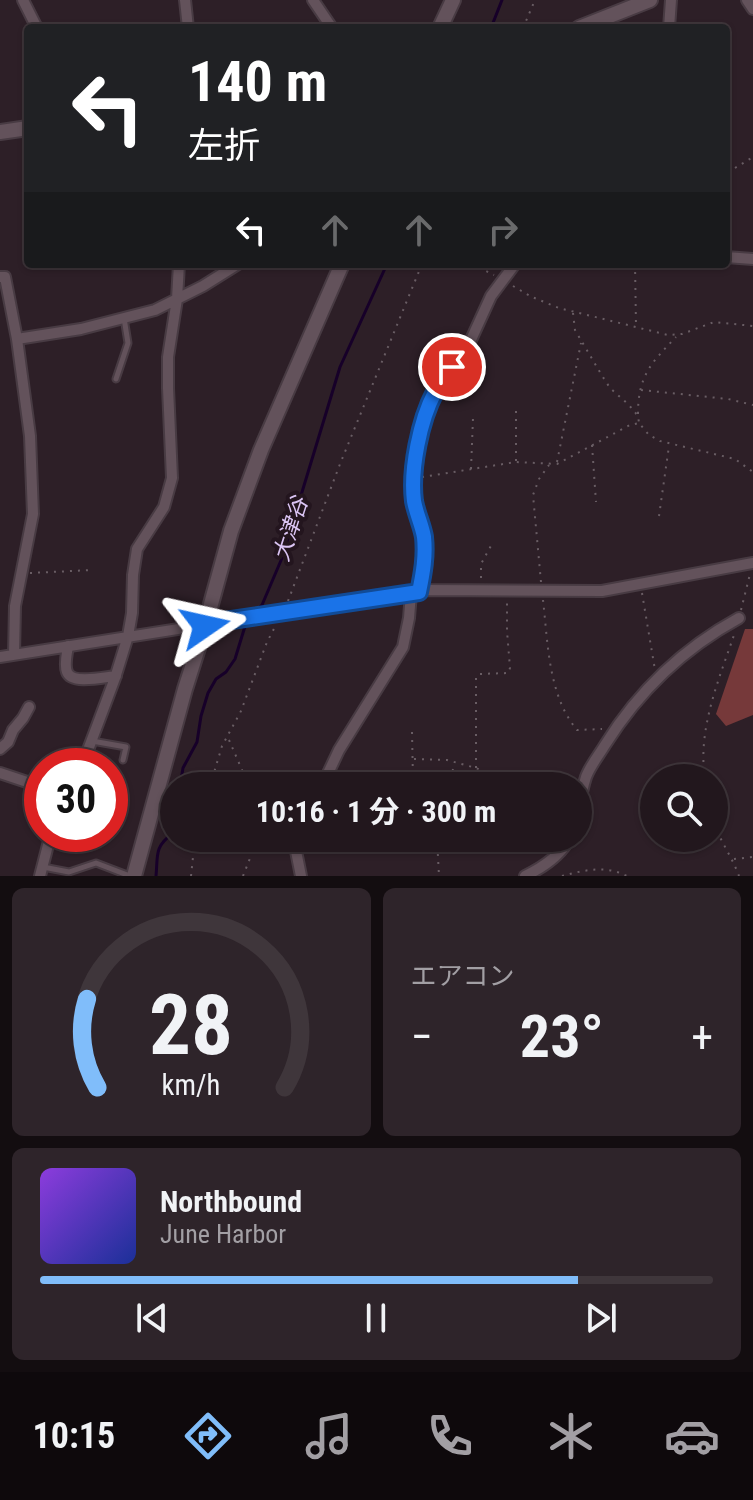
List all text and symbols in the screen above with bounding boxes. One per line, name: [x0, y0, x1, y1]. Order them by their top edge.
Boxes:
text: 140 m: [188, 49, 327, 115]
icon: left: [56, 56, 160, 160]
text: 左折: [188, 125, 260, 167]
icon: left: [229, 208, 273, 252]
icon: ahead: [313, 208, 357, 252]
icon: ahead: [397, 208, 441, 252]
icon: right: [481, 208, 525, 252]
pin: [418, 333, 486, 401]
icon: arrive: [430, 345, 474, 389]
water label: 大津谷: [268, 492, 313, 564]
position arrow: [163, 584, 247, 668]
speed limit sign: 30: [24, 748, 128, 852]
map controls: [640, 764, 728, 852]
button: search: [640, 764, 728, 852]
text: 10:16 · 1 分 · 300 m: [256, 794, 496, 829]
text: エアコン: [411, 961, 515, 991]
text: 28: [149, 977, 233, 1074]
text: 23°: [520, 1001, 604, 1072]
text: −: [411, 1011, 433, 1063]
text: +: [691, 1011, 713, 1063]
text: km/h: [162, 1068, 221, 1102]
text: Northbound: [160, 1184, 302, 1219]
text: June Harbor: [160, 1219, 286, 1249]
icon: previous: [130, 1296, 174, 1340]
icon: pause: [354, 1296, 398, 1340]
icon: next: [579, 1296, 623, 1340]
icon: directions: [180, 1408, 236, 1464]
icon: music: [301, 1408, 357, 1464]
icon: phone: [422, 1408, 478, 1464]
icon: climate: [543, 1408, 599, 1464]
icon: car: [664, 1408, 720, 1464]
text: 10:15: [33, 1415, 115, 1457]

